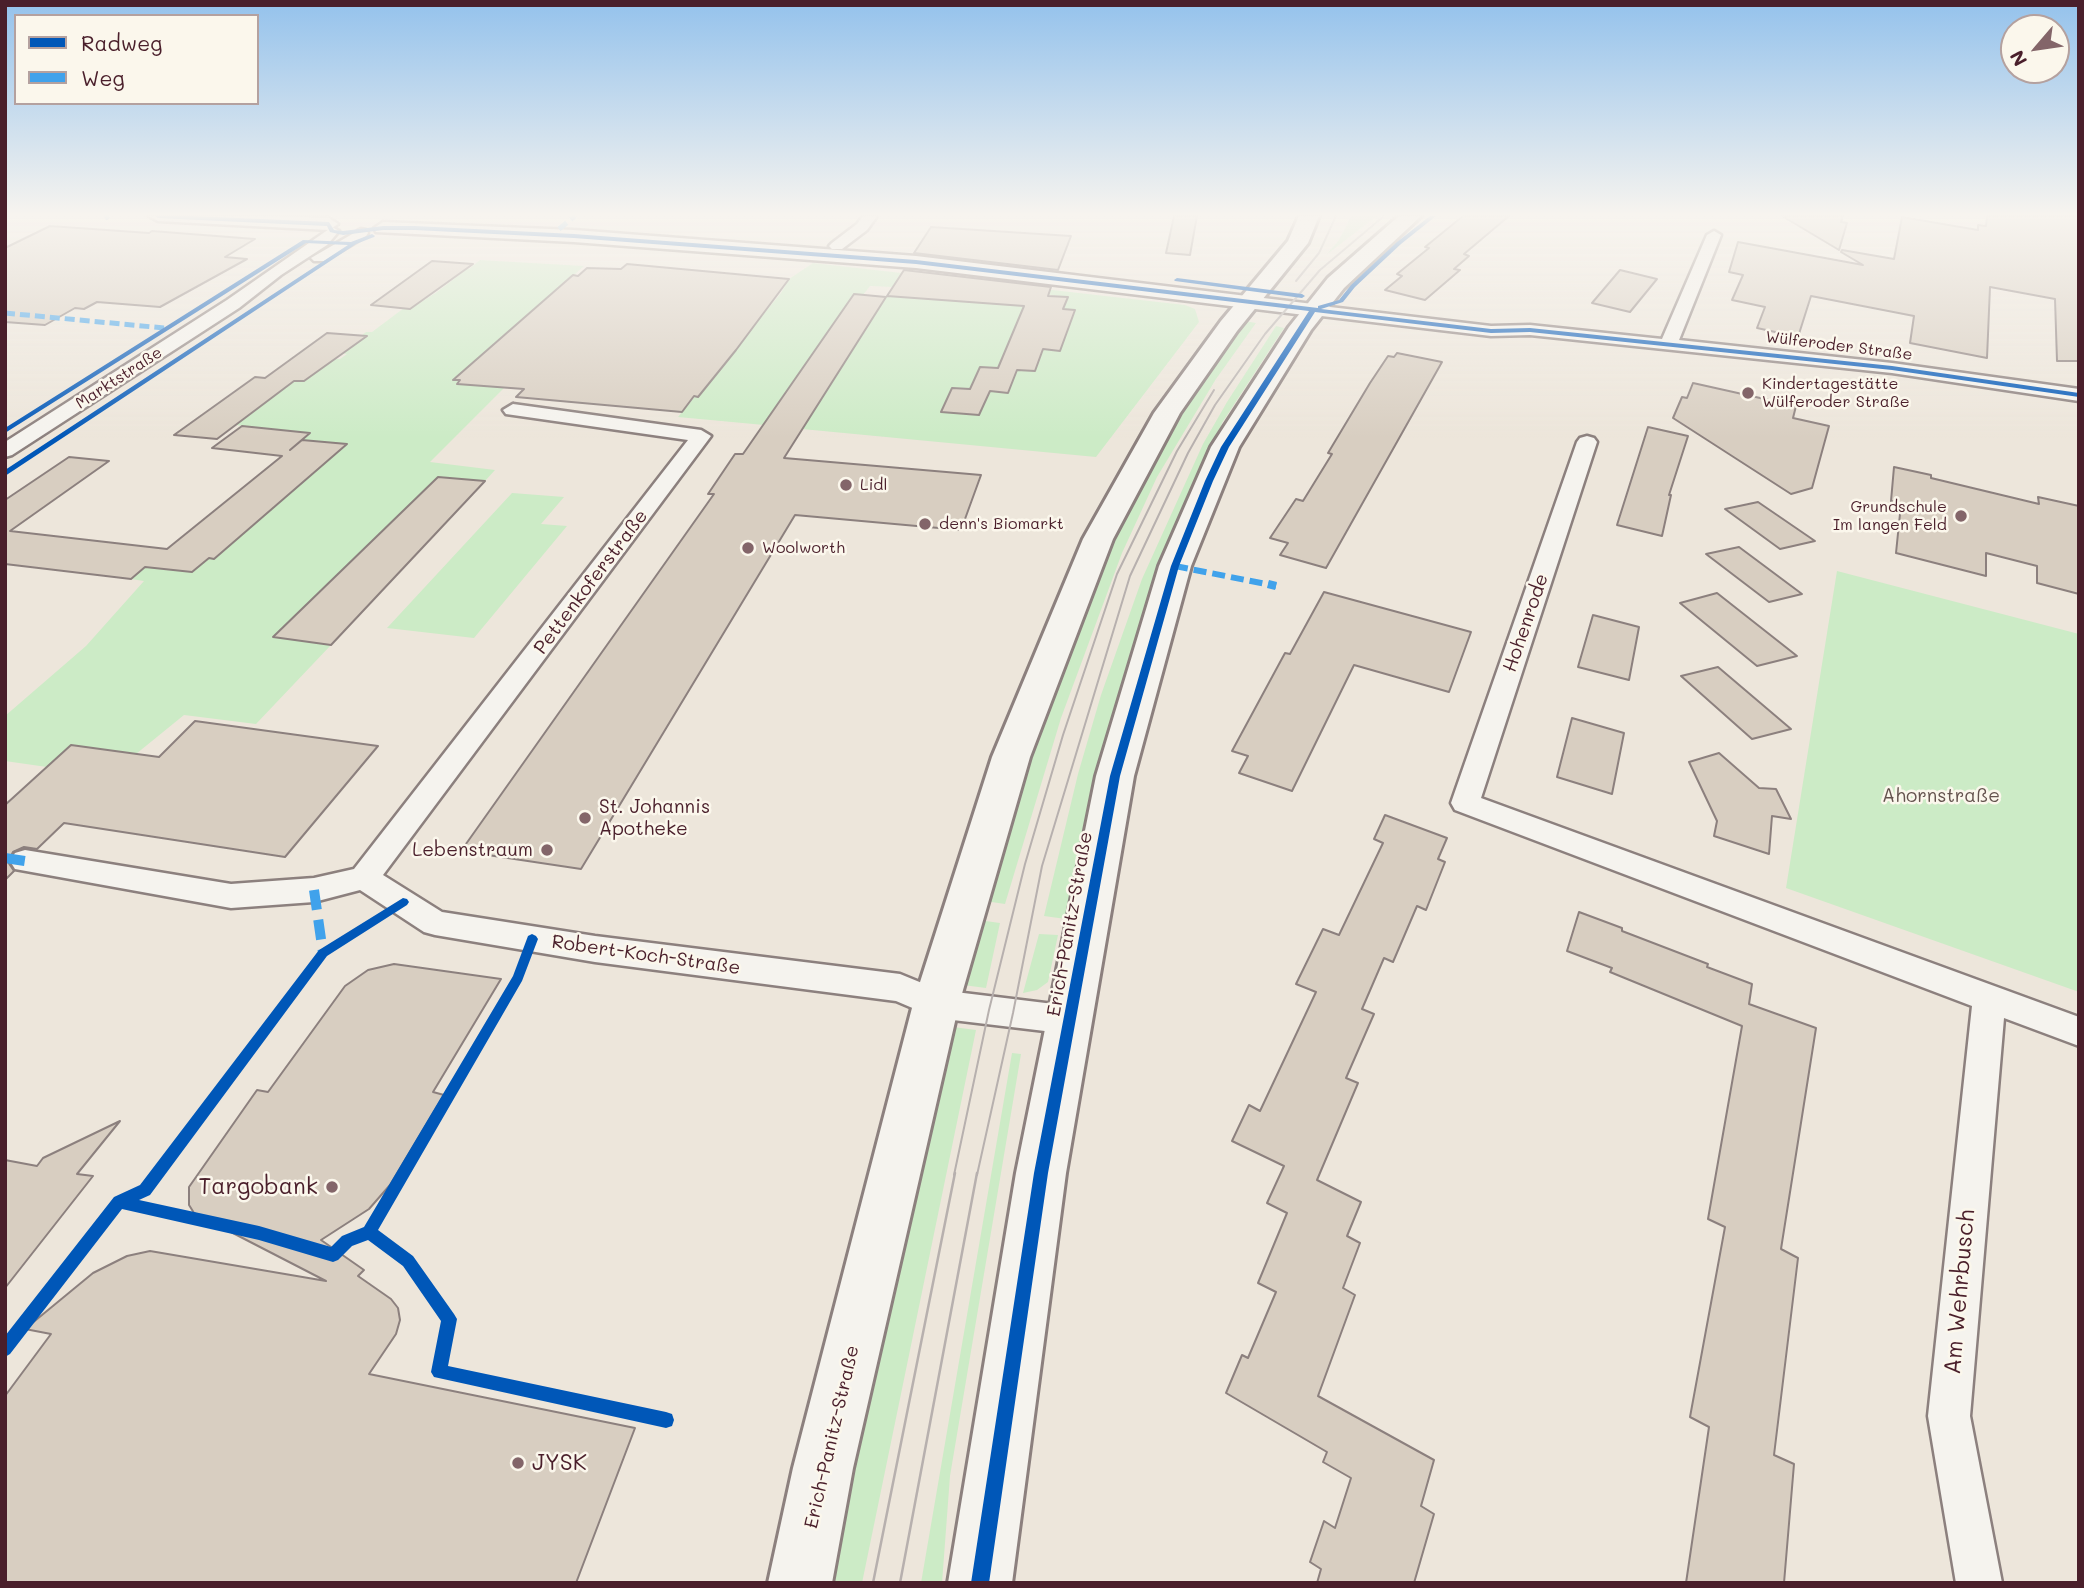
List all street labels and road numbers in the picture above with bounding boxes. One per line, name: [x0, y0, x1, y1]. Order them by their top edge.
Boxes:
street label: Wülferoder Straße: [1765, 327, 1913, 365]
street label: Marktstraße: [72, 343, 166, 413]
street label: Pettenkoferstraße: [529, 505, 653, 659]
street label: Hohenrode: [1499, 571, 1553, 675]
street label: Erich-Panitz-Straße: [1043, 830, 1097, 1018]
street label: Robert-Koch-Straße: [550, 930, 742, 980]
street label: Am Wehrbusch: [1939, 1208, 1981, 1376]
street label: Erich-Panitz-Straße: [800, 1343, 864, 1531]

